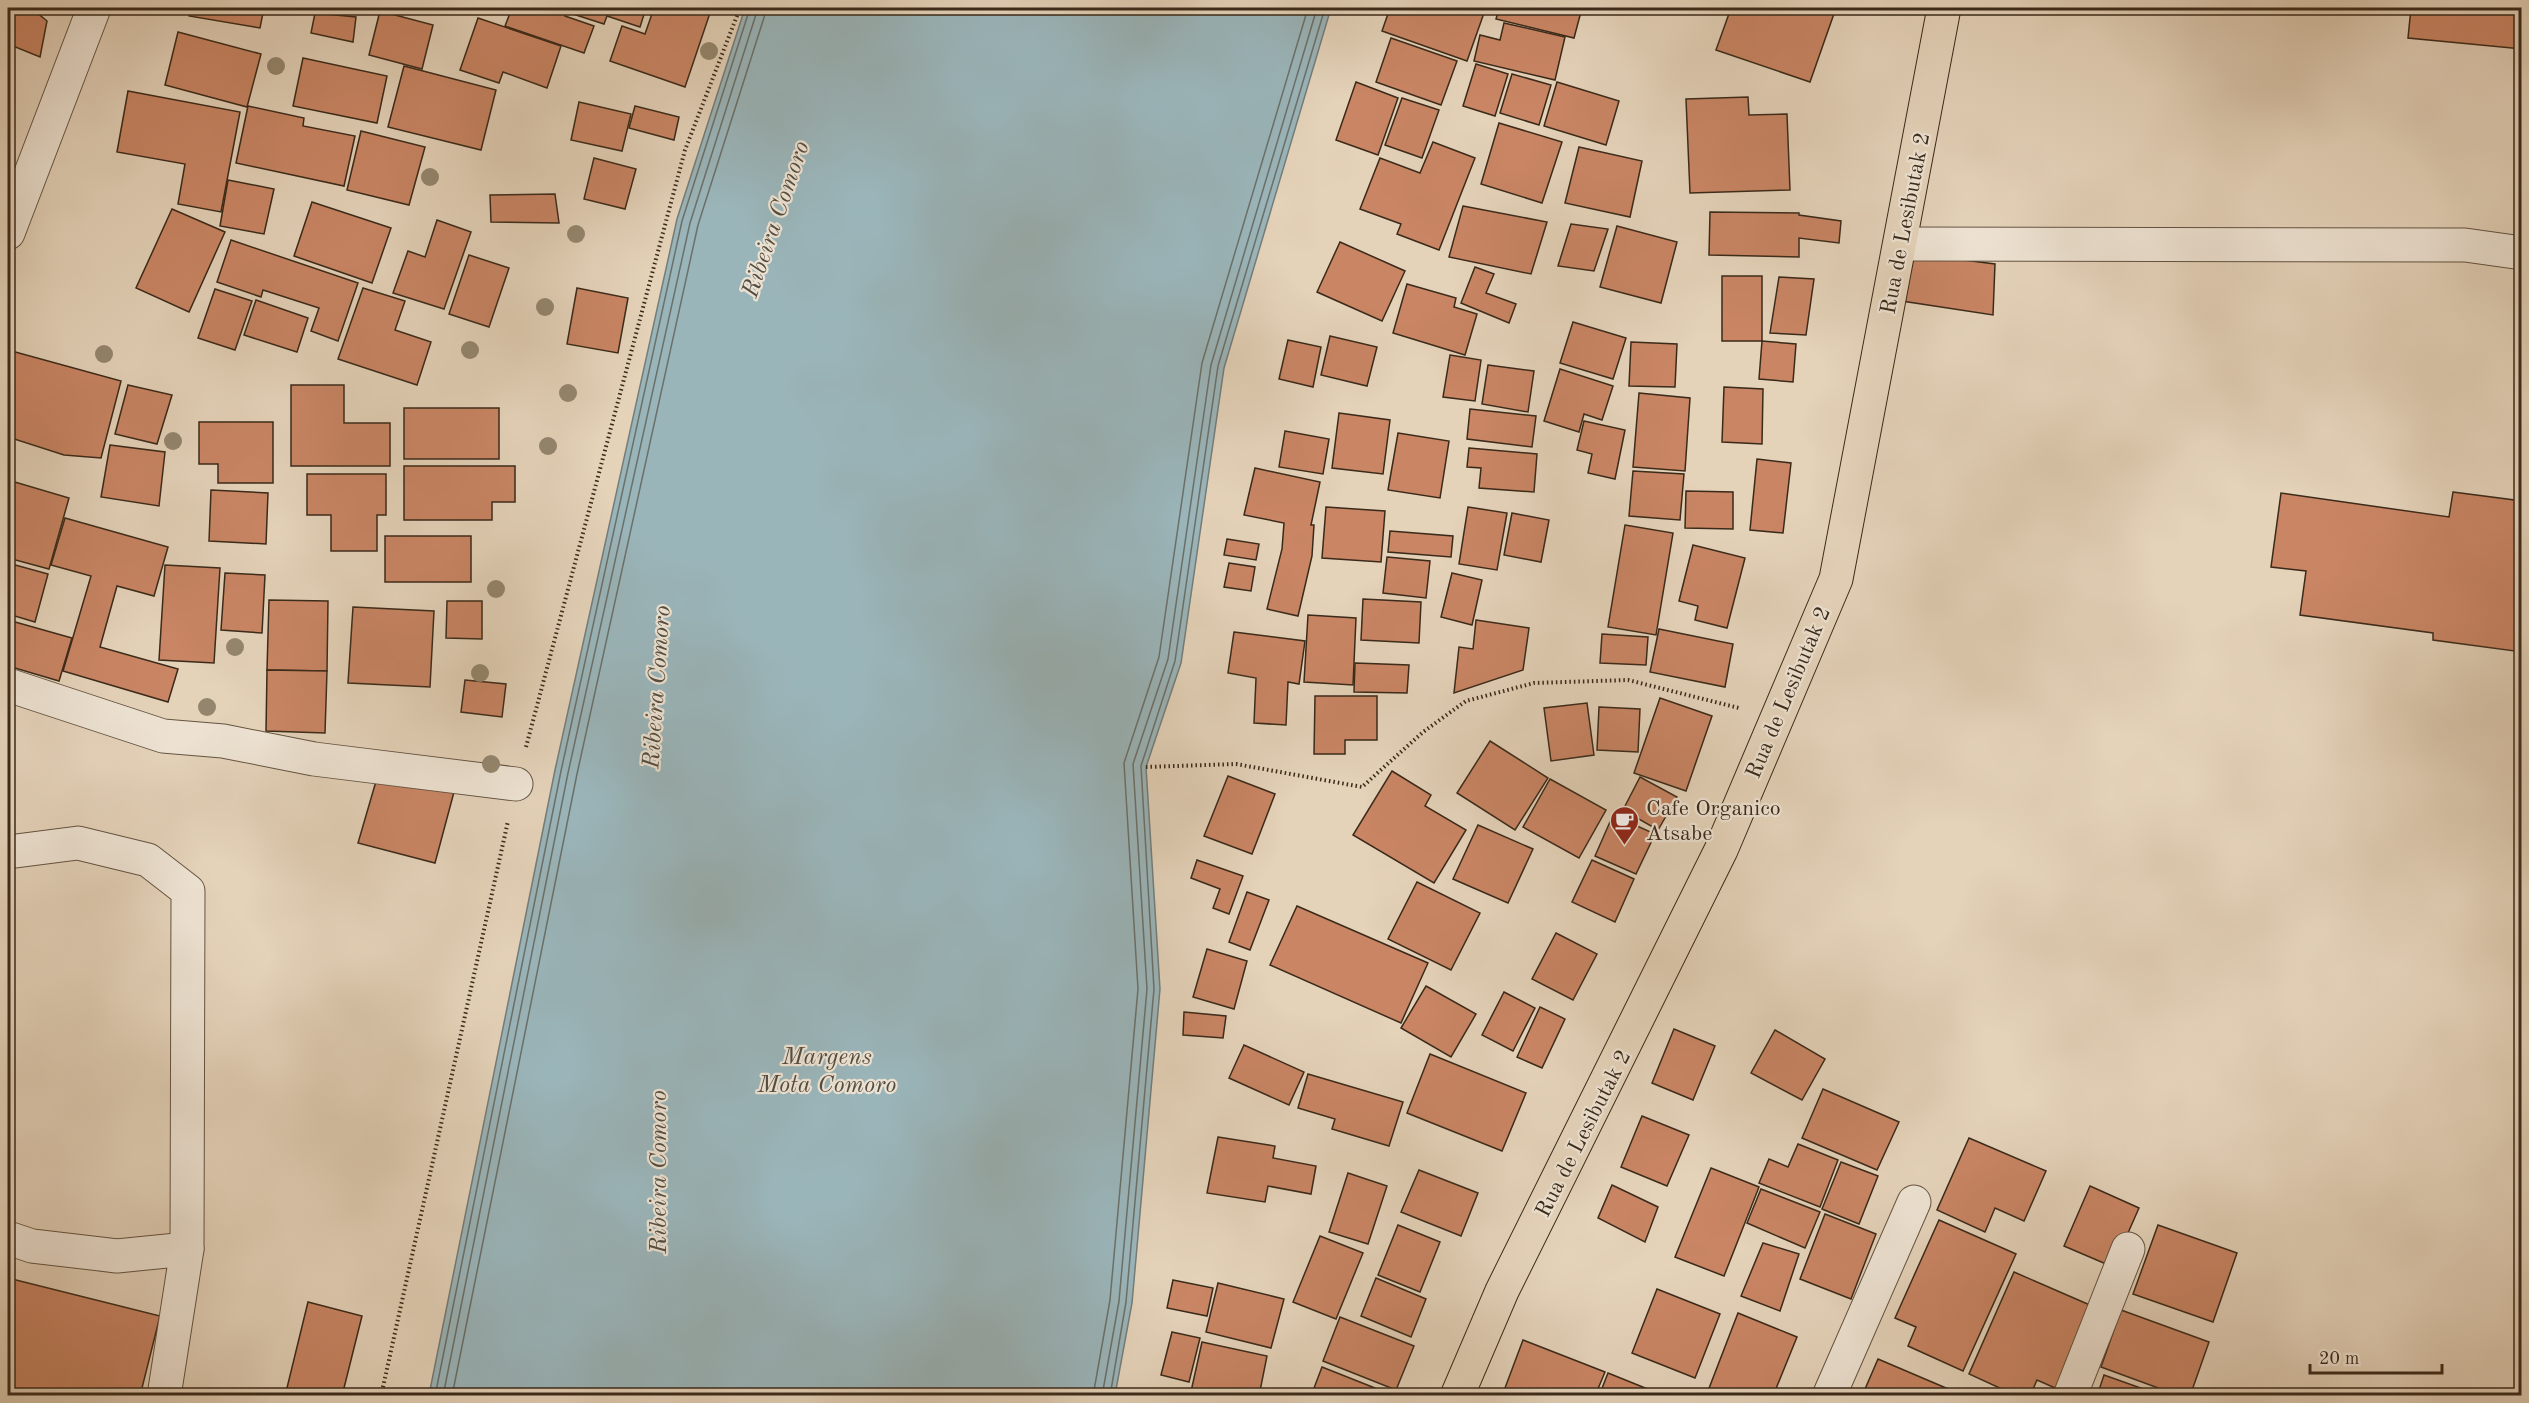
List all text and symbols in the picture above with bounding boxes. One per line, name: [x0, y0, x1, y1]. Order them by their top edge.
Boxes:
street label: Rua de Lesibutak 2: [1878, 131, 1934, 316]
water label: Ribeira Comoro: [739, 138, 815, 302]
street label: Rua de Lesibutak 2: [1743, 604, 1835, 782]
water label: Ribeira Comoro: [640, 605, 676, 771]
place label: Cafe Organico Atsabe: [1646, 798, 1781, 845]
cafe icon: Cafe Organico Atsabe: [1609, 804, 1641, 846]
water label: Margens Mota Comoro: [757, 1046, 896, 1098]
street label: Rua de Lesibutak 2: [1532, 1047, 1635, 1221]
water label: Ribeira Comoro: [648, 1090, 672, 1255]
scale bar: [2310, 1337, 2442, 1375]
text: 20 m: [2319, 1350, 2359, 1368]

